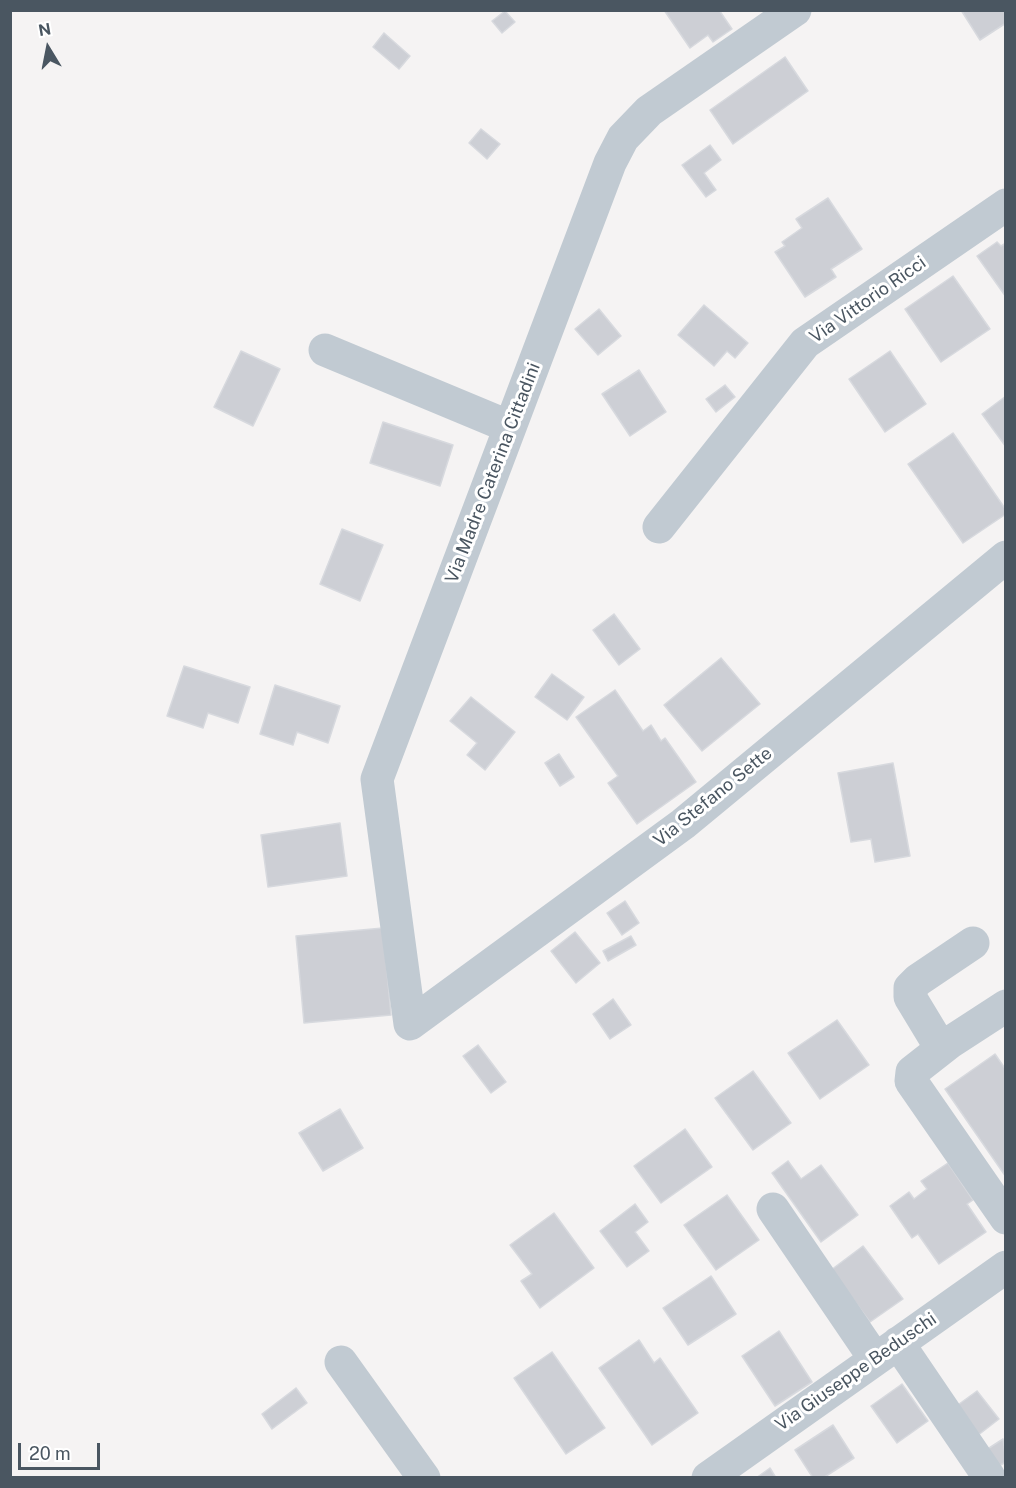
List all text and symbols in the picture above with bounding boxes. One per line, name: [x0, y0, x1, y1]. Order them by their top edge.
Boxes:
north arrow: [18, 18, 78, 78]
text: N: [37, 19, 53, 40]
street label: Via Vittorio Ricci: [806, 252, 930, 348]
street label: Via Madre Caterina Cittadini: [441, 360, 545, 586]
street label: Via Stefano Sette: [649, 743, 777, 851]
street label: Via Giuseppe Beduschi: [771, 1308, 941, 1436]
scale bar: [21, 1431, 104, 1469]
text: 20 m: [29, 1443, 71, 1464]

